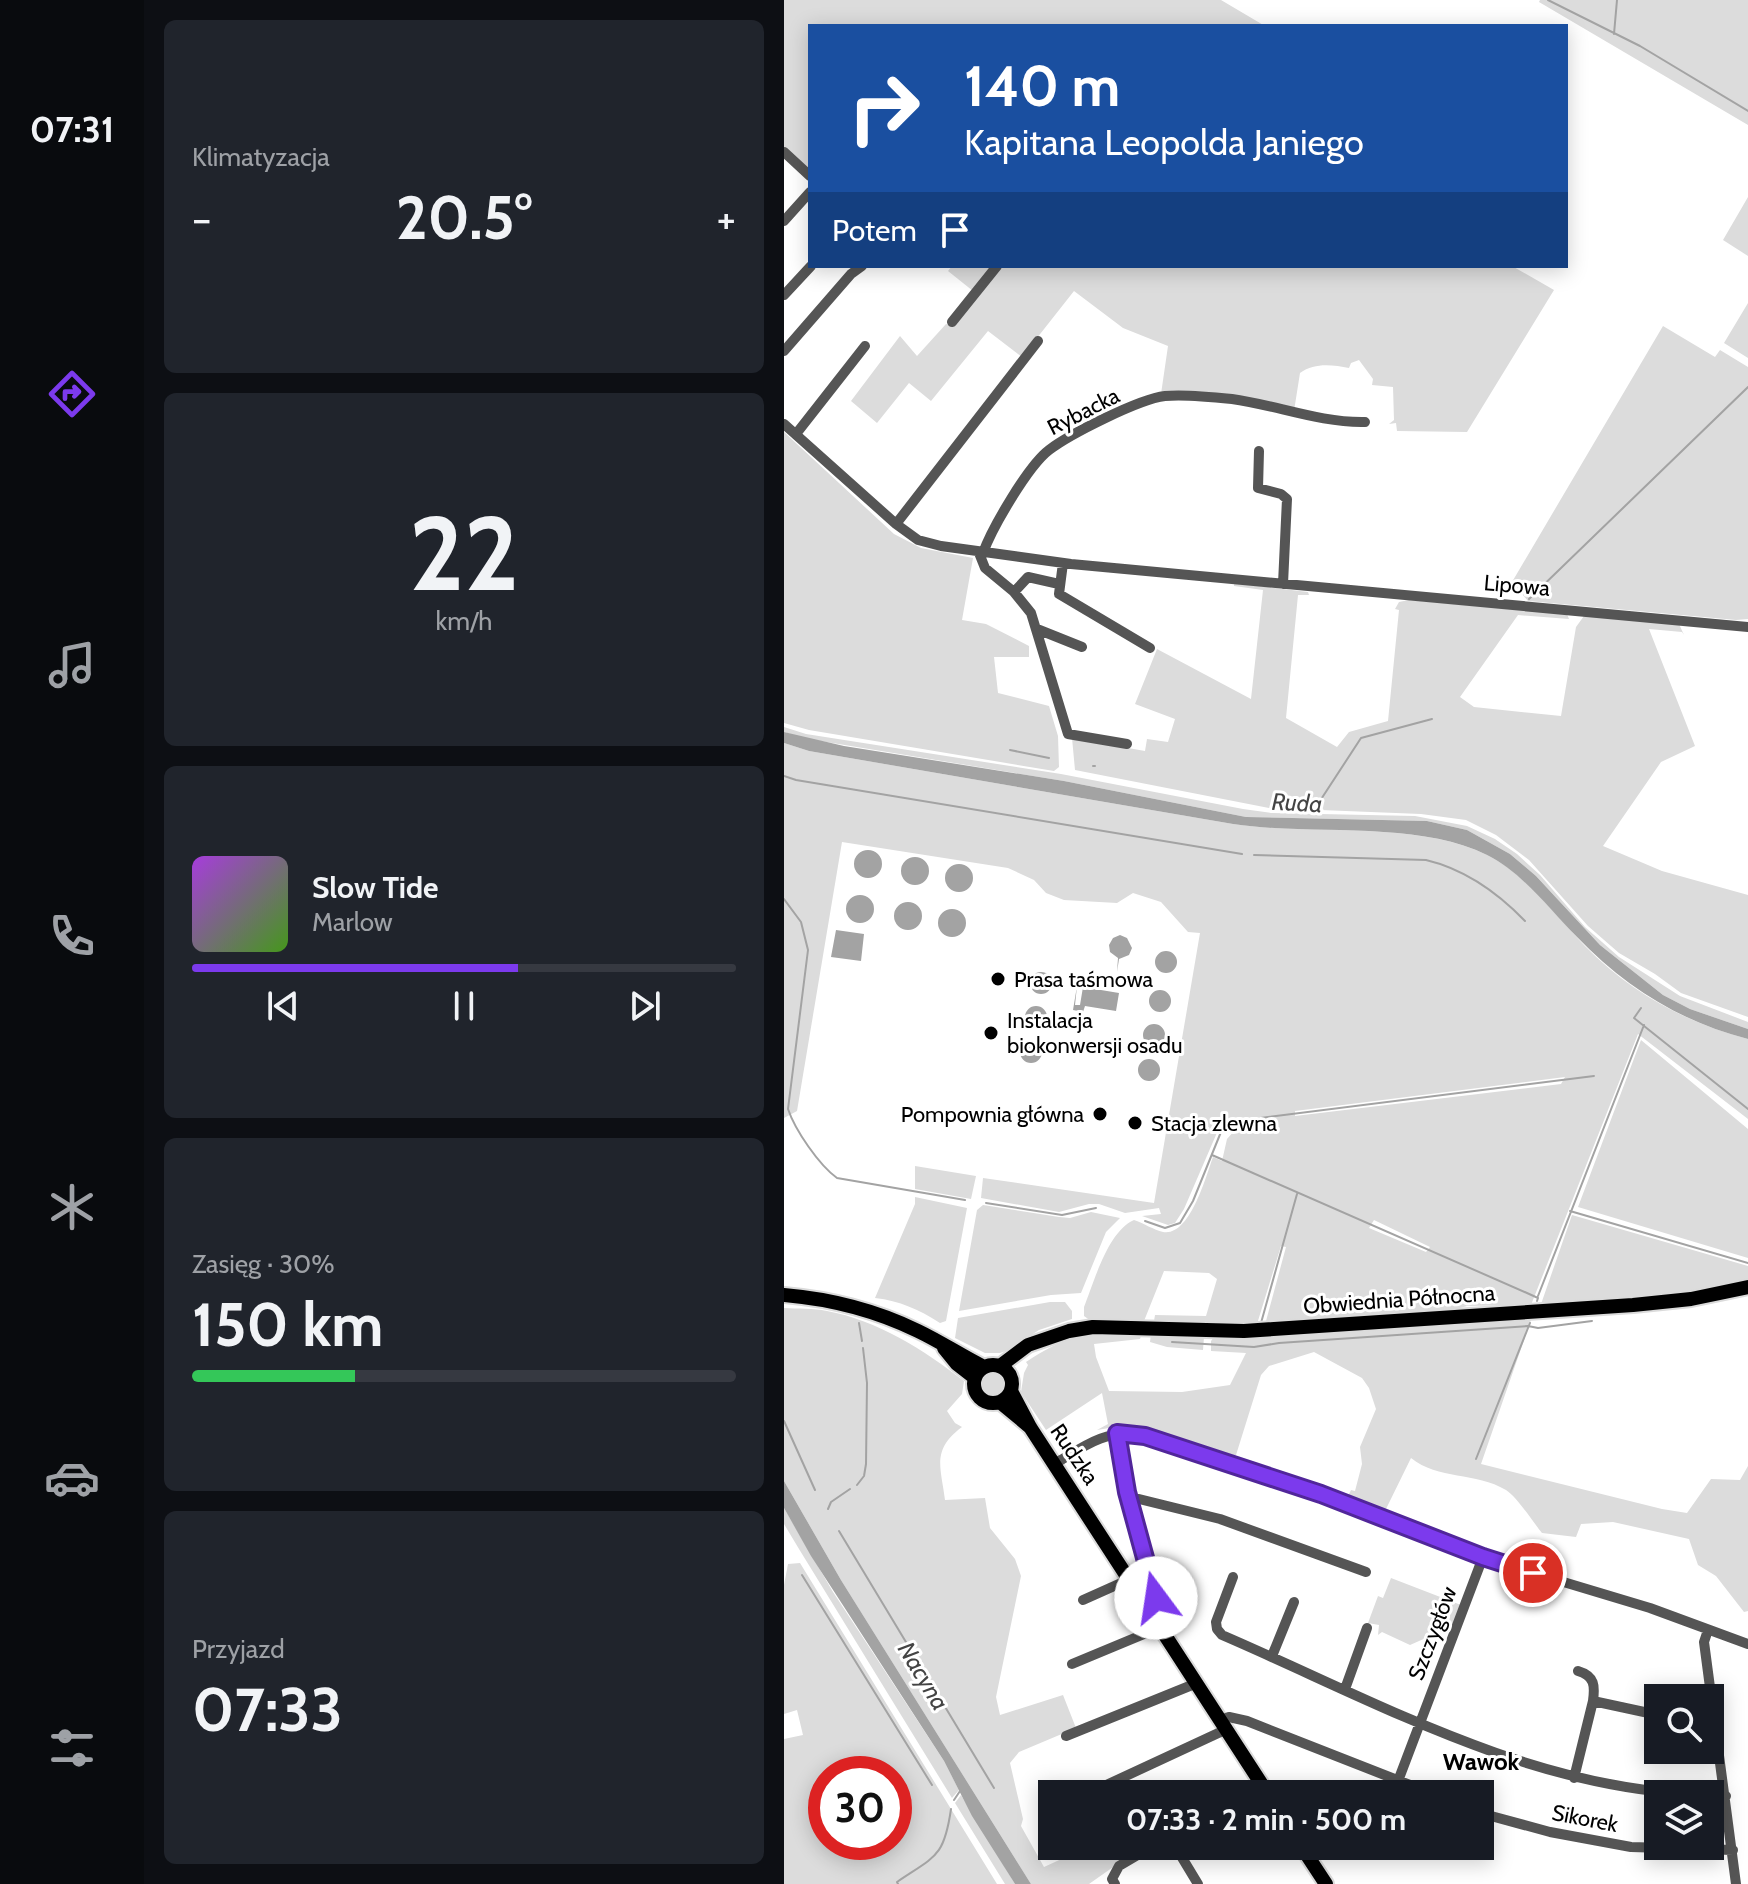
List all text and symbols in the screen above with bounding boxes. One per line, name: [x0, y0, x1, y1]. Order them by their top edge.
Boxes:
text: 140 m: [964, 52, 1120, 120]
icon: right: [832, 56, 936, 160]
text: 07:31: [30, 107, 114, 151]
text: Kapitana Leopolda Janiego: [964, 120, 1364, 164]
text: Klimatyzacja: [192, 141, 330, 173]
text: 20.5°: [396, 181, 532, 254]
text: −: [192, 192, 211, 245]
text: +: [717, 192, 736, 245]
icon: arrive: [933, 208, 977, 252]
text: Potem: [832, 212, 917, 249]
icon: directions: [44, 366, 100, 422]
street label: Rybacka: [1043, 382, 1124, 441]
text: 22: [409, 490, 519, 616]
street label: Lipowa: [1483, 569, 1552, 602]
text: km/h: [436, 605, 492, 637]
icon: music: [44, 637, 100, 693]
water label: Ruda: [1271, 787, 1323, 818]
text: Slow Tide: [312, 869, 439, 906]
text: Marlow: [312, 906, 393, 938]
icon: phone: [44, 908, 100, 964]
place label: Prasa taśmowa: [1014, 966, 1154, 993]
marker: Prasa taśmowa: [989, 970, 1007, 988]
icon: previous: [261, 984, 305, 1028]
icon: pause: [442, 984, 486, 1028]
icon: next: [623, 984, 667, 1028]
place label: Instalacja biokonwersji osadu: [1007, 1007, 1183, 1059]
marker: Instalacja biokonwersji osadu: [982, 1024, 1000, 1042]
place label: Pompownia główna: [901, 1101, 1084, 1128]
marker: Pompownia główna: [1091, 1105, 1109, 1123]
place label: Stacja zlewna: [1151, 1110, 1278, 1137]
marker: Stacja zlewna: [1126, 1114, 1144, 1132]
icon: climate: [44, 1179, 100, 1235]
text: Zasięg · 30%: [192, 1248, 335, 1280]
street label: Obwiednia Północna: [1302, 1279, 1496, 1320]
text: 150 km: [192, 1288, 383, 1361]
street label: Rudzka: [1045, 1419, 1105, 1490]
icon: car: [44, 1450, 100, 1506]
pin: [1499, 1539, 1567, 1607]
icon: arrive: [1511, 1551, 1555, 1595]
position arrow: [1114, 1556, 1198, 1640]
street label: Szczygłów: [1402, 1582, 1463, 1684]
text: Przyjazd: [192, 1633, 285, 1665]
water label: Nacyna: [892, 1636, 955, 1715]
text: 07:33: [192, 1673, 343, 1746]
map controls: [1644, 1684, 1724, 1860]
button: search: [1644, 1684, 1724, 1764]
icon: filters: [44, 1720, 100, 1776]
district label: Wawok: [1443, 1747, 1520, 1776]
speed limit sign: 30: [808, 1756, 912, 1860]
button: layers: [1644, 1780, 1724, 1860]
street label: Sikorek: [1550, 1799, 1620, 1838]
text: 07:33 · 2 min · 500 m: [1126, 1801, 1406, 1838]

